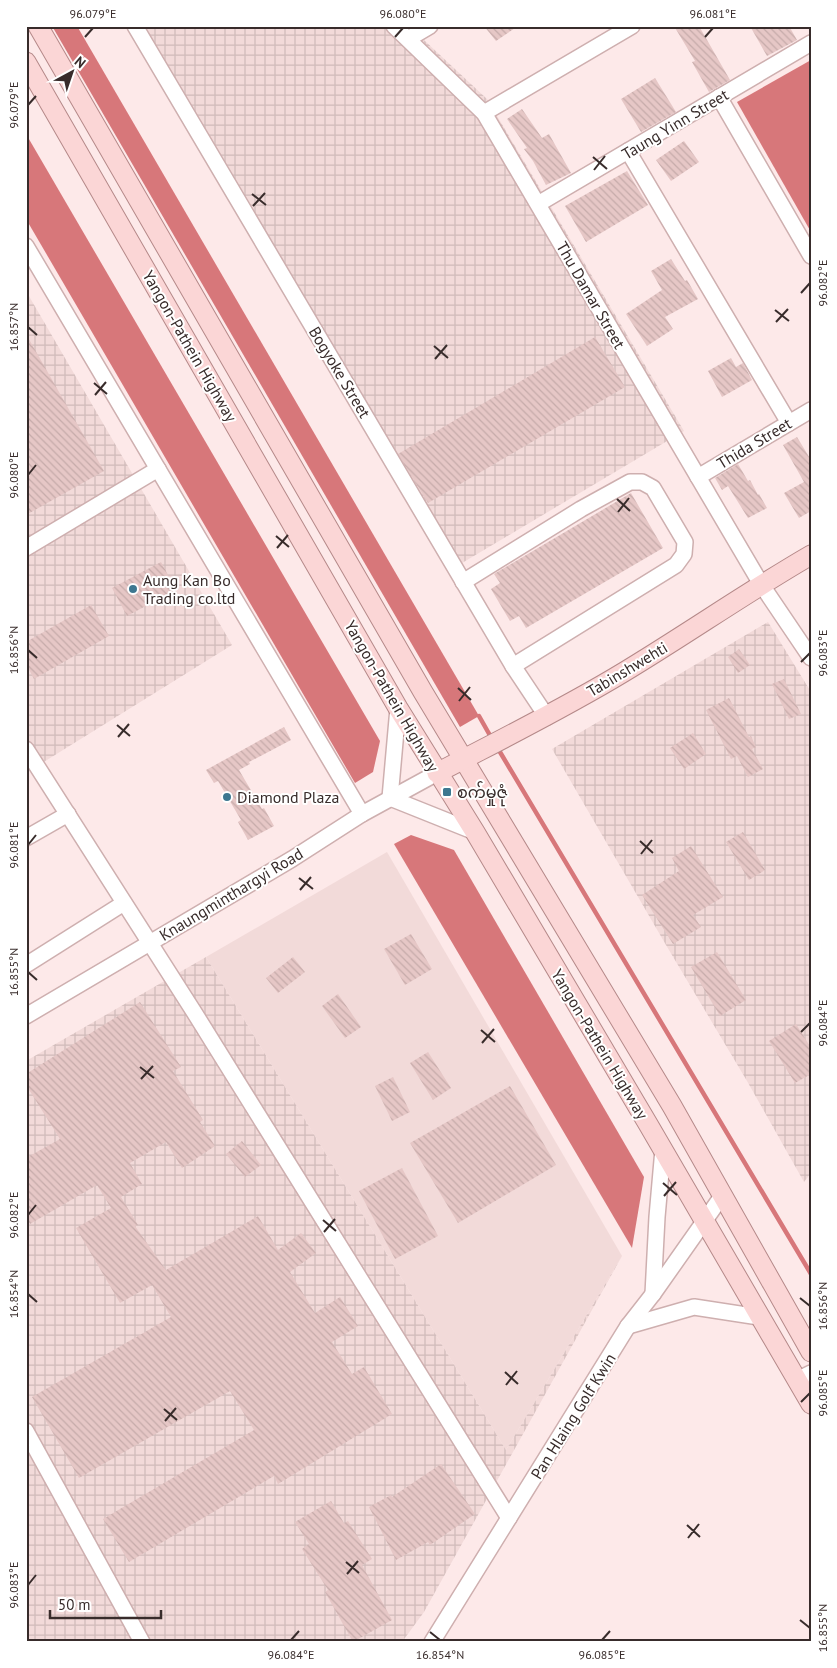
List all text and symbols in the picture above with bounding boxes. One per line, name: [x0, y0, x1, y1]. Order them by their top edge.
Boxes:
text: 96.079°E: [70, 6, 116, 21]
text: 96.080°E: [380, 6, 426, 21]
text: 96.081°E: [690, 6, 736, 21]
north arrow: [48, 48, 98, 98]
text: N: [71, 52, 90, 72]
text: 96.079°E: [6, 82, 21, 128]
street label: Taung Yinn Street: [618, 84, 732, 164]
street label: Thu Damar Street: [552, 238, 630, 353]
text: 96.082°E: [815, 260, 830, 306]
street label: Yangon-Pathein Highway: [138, 267, 242, 426]
text: 16.857°N: [6, 303, 21, 351]
street label: Bogyoke Street: [305, 323, 375, 422]
street label: Thida Street: [713, 413, 795, 473]
text: 96.080°E: [6, 452, 21, 498]
place label: Aung Kan Bo Trading co.ltd: [143, 570, 235, 608]
marker: Aung Kan Bo Trading co.ltd: [127, 583, 139, 595]
street label: Yangon-Pathein Highway: [340, 617, 444, 776]
text: 16.856°N: [6, 626, 21, 674]
text: 96.083°E: [815, 630, 830, 676]
street label: Tabinshwehti: [583, 637, 671, 701]
place label: စက်မှုဇုံ: [457, 781, 508, 807]
marker: စက်မှုဇုံ: [441, 786, 453, 798]
place label: Diamond Plaza: [237, 787, 340, 807]
marker: Diamond Plaza: [221, 791, 233, 803]
text: 96.081°E: [6, 822, 21, 868]
street label: Knaungminthargyi Road: [156, 843, 306, 945]
text: 16.855°N: [6, 948, 21, 996]
street label: Yangon-Pathein Highway: [547, 965, 653, 1123]
text: 96.084°E: [815, 1000, 830, 1046]
text: 96.082°E: [6, 1192, 21, 1238]
text: 16.854°N: [6, 1270, 21, 1318]
text: 16.856°N: [815, 1282, 830, 1330]
street label: Pan Hlaing Golf Kwin: [526, 1349, 620, 1483]
text: 96.085°E: [815, 1370, 830, 1416]
text: 96.083°E: [6, 1562, 21, 1608]
scale bar: [50, 1588, 161, 1620]
text: 50 m: [58, 1595, 91, 1614]
text: 16.855°N: [815, 1604, 830, 1652]
text: 96.084°E: [268, 1647, 314, 1662]
text: 16.854°N: [416, 1647, 464, 1662]
text: 96.085°E: [579, 1647, 625, 1662]

